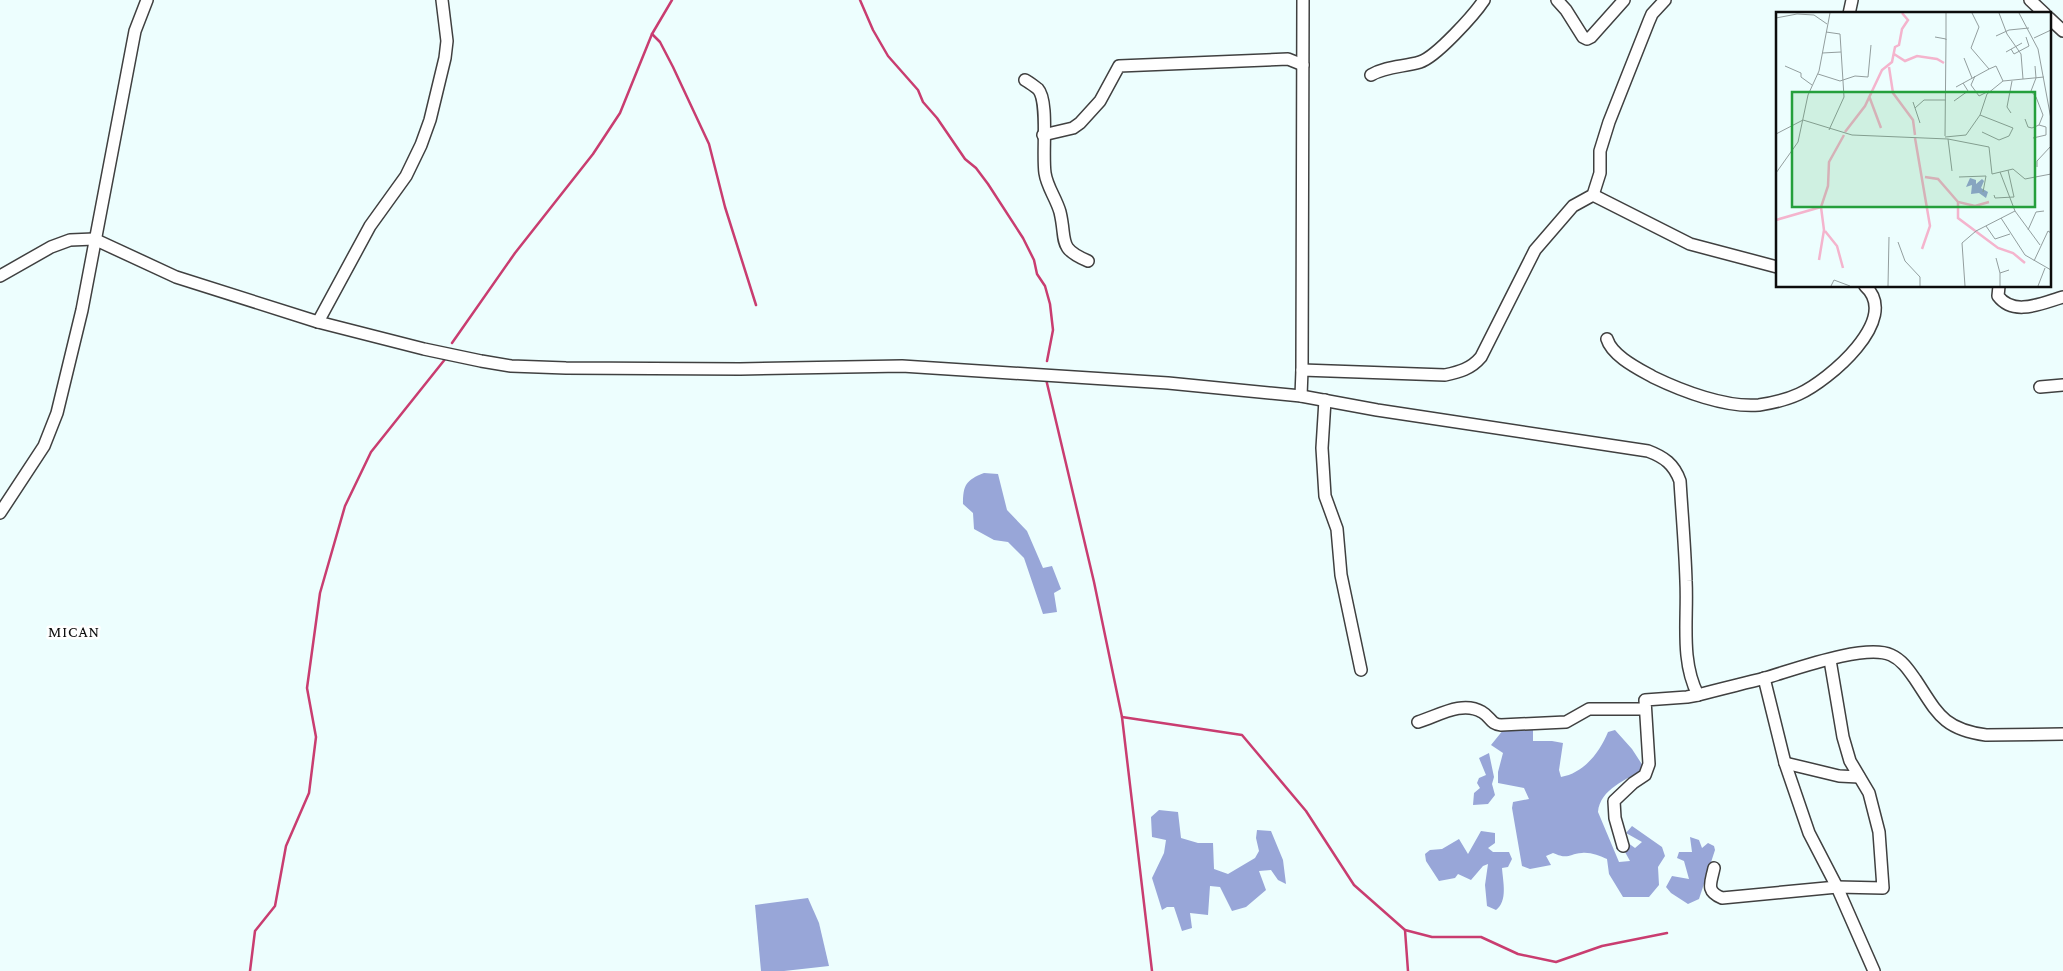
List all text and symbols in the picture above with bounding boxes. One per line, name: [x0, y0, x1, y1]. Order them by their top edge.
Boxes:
inset map: [1776, 12, 2050, 288]
district label: MICAN: [48, 623, 100, 640]

